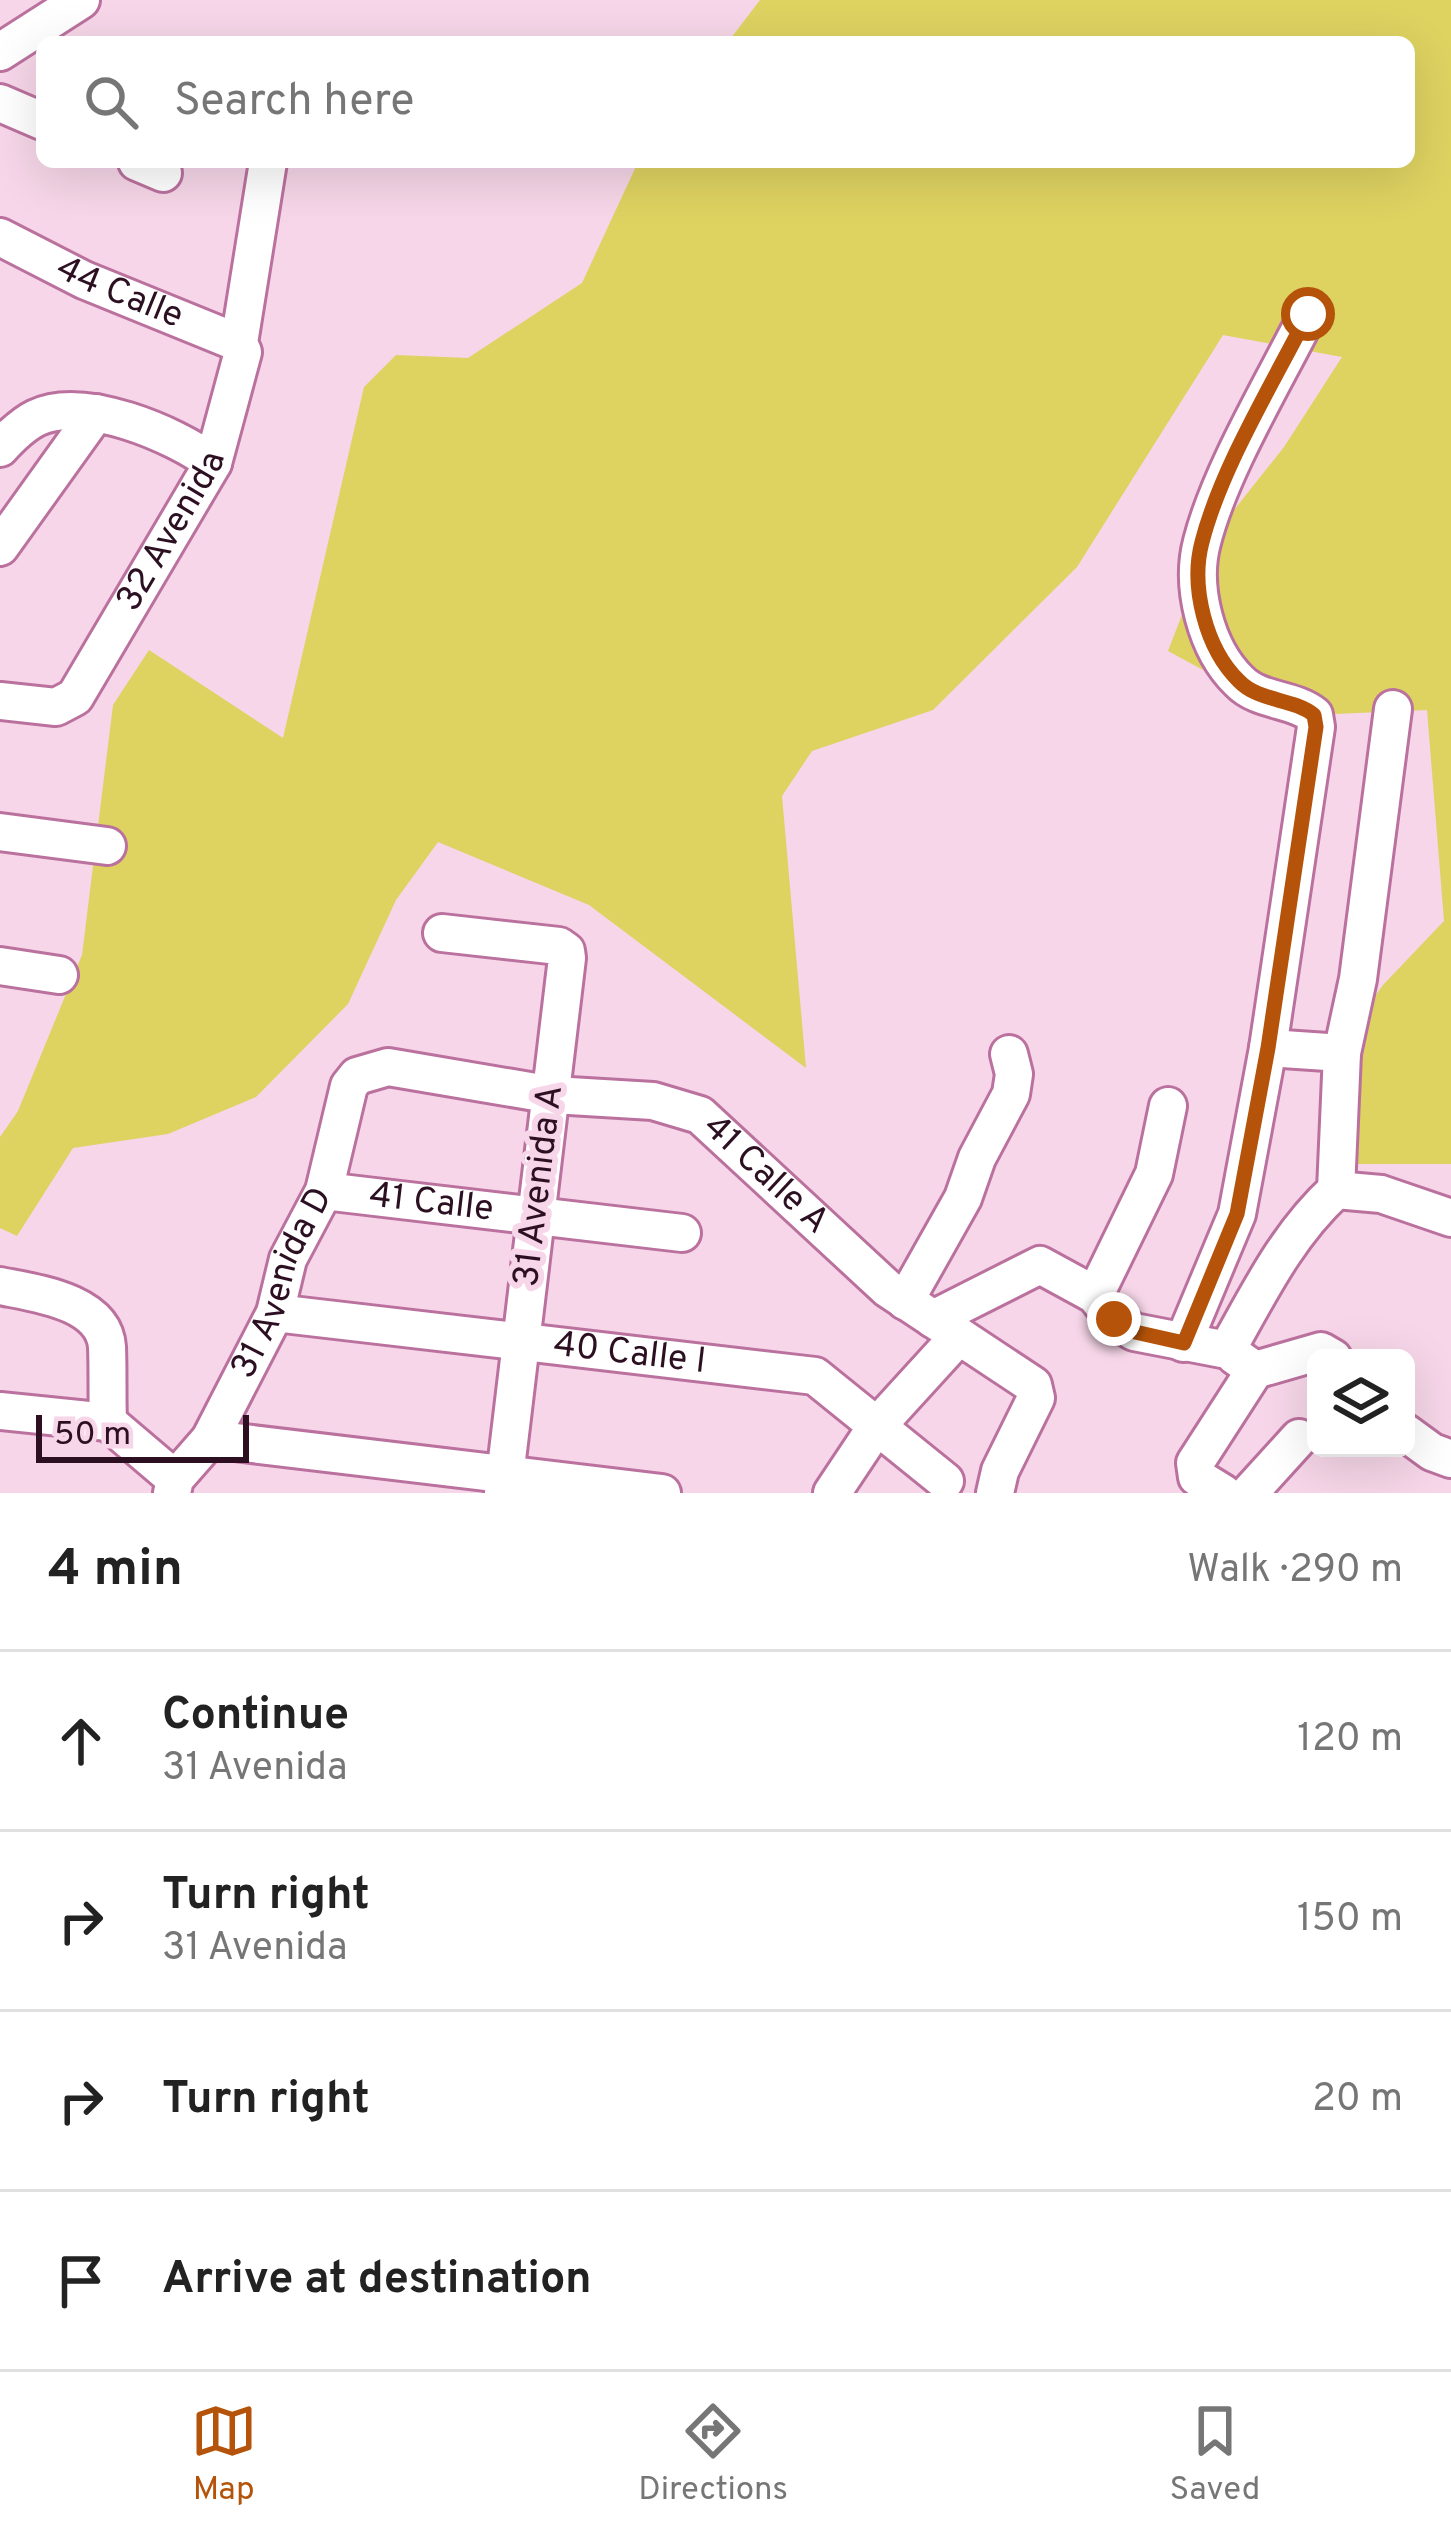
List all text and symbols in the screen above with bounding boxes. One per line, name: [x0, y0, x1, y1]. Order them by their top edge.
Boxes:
search box: [36, 36, 1415, 168]
icon: search: [78, 69, 144, 135]
text: Search here: [174, 74, 414, 131]
street label: 44 Calle: [48, 246, 189, 341]
route start: [1281, 287, 1335, 341]
street label: 32 Avenida: [107, 447, 238, 620]
street label: 31 Avenida A: [505, 1083, 575, 1289]
street label: 41 Calle A: [692, 1105, 838, 1245]
street label: 41 Calle: [367, 1173, 496, 1234]
street label: 31 Avenida D: [222, 1180, 345, 1387]
route end: [1087, 1292, 1141, 1346]
street label: 40 Calle I: [551, 1323, 708, 1386]
map controls: [1307, 1349, 1415, 1457]
button: layers: [1307, 1349, 1415, 1457]
scale bar: [36, 1409, 249, 1462]
text: 50 m: [54, 1415, 131, 1457]
text: 4 min: [48, 1539, 183, 1604]
text: Walk · 290 m: [1187, 1547, 1403, 1596]
text: Continue: [162, 1688, 349, 1745]
icon: ahead: [48, 1708, 114, 1774]
text: 120 m: [1297, 1716, 1403, 1765]
text: 31 Avenida: [162, 1745, 348, 1794]
text: Turn right: [162, 1868, 370, 1925]
icon: right: [48, 1888, 114, 1954]
text: 150 m: [1297, 1896, 1403, 1945]
text: 31 Avenida: [162, 1925, 348, 1974]
icon: right: [48, 2068, 114, 2134]
text: Turn right: [162, 2072, 370, 2129]
text: 20 m: [1312, 2076, 1403, 2125]
icon: arrive: [48, 2248, 114, 2314]
text: Arrive at destination: [162, 2252, 592, 2309]
tab: Map: [191, 2398, 257, 2512]
tab: Directions: [638, 2398, 788, 2512]
tab: Saved: [1170, 2398, 1260, 2512]

